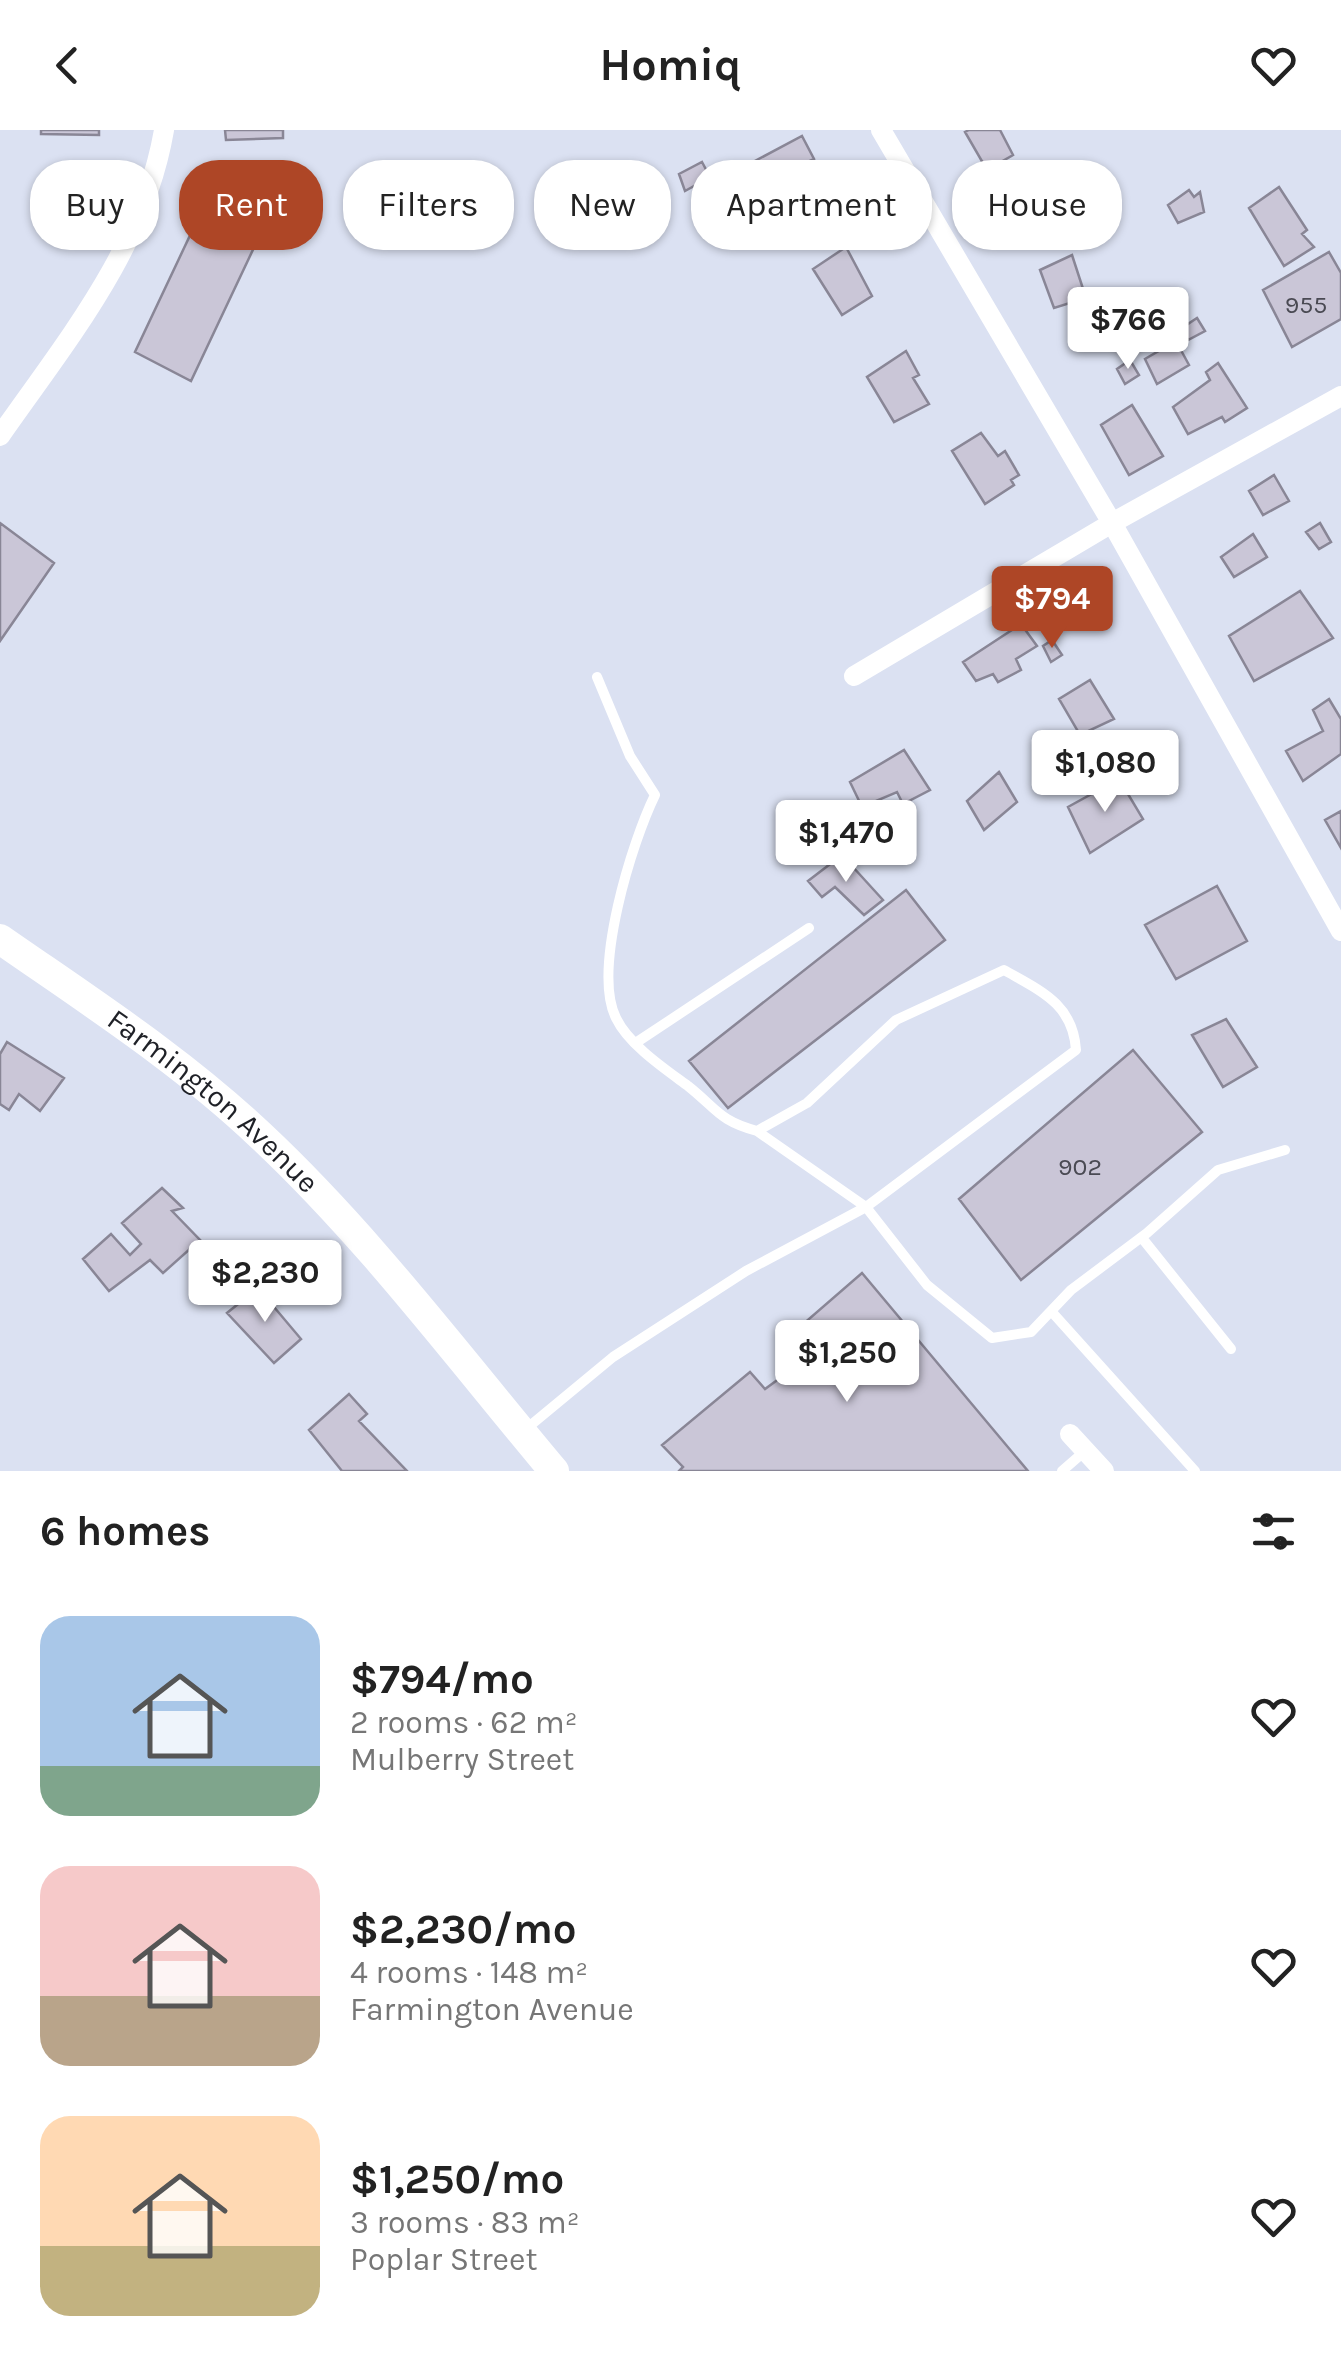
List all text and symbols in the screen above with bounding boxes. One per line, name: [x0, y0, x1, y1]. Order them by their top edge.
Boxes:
icon: back: [40, 38, 95, 93]
icon: heart: [1246, 38, 1301, 93]
text: Homiq: [599, 39, 742, 91]
chip: Buy: [30, 160, 159, 250]
chip: Rent: [179, 160, 323, 250]
chip: Filters: [343, 160, 514, 250]
chip: New: [534, 160, 671, 250]
chip: Apartment: [691, 160, 932, 250]
chip: House: [952, 160, 1122, 250]
pin: $766: [1069, 287, 1187, 372]
house number: 955: [1285, 290, 1327, 319]
text: $766: [1090, 301, 1166, 338]
pin: $794: [993, 566, 1111, 651]
text: $794: [1014, 580, 1090, 617]
pin: $1,080: [1024, 730, 1186, 815]
text: $1,080: [1054, 744, 1156, 781]
pin: $1,470: [765, 800, 927, 885]
text: $1,470: [798, 814, 894, 851]
street label: Farmington Avenue: [101, 1001, 326, 1200]
house number: 902: [1058, 1152, 1102, 1181]
pin: $2,230: [184, 1240, 346, 1325]
text: $2,230: [210, 1254, 320, 1291]
pin: $1,250: [766, 1320, 928, 1405]
text: $1,250: [797, 1334, 897, 1371]
icon: filters: [1246, 1504, 1301, 1559]
text: 6 homes: [40, 1506, 210, 1556]
text: $794/mo: [350, 1654, 534, 1704]
icon: home: [120, 1656, 240, 1776]
icon: heart: [1246, 1689, 1301, 1744]
text: 2 rooms · 62 m²: [350, 1704, 578, 1741]
text: Mulberry Street: [350, 1741, 574, 1778]
text: $2,230/mo: [350, 1904, 577, 1954]
icon: home: [120, 1906, 240, 2026]
icon: heart: [1246, 1939, 1301, 1994]
text: 4 rooms · 148 m²: [350, 1954, 588, 1991]
text: Farmington Avenue: [350, 1991, 634, 2028]
text: $1,250/mo: [350, 2154, 564, 2204]
icon: home: [120, 2156, 240, 2276]
icon: heart: [1246, 2189, 1301, 2244]
text: 3 rooms · 83 m²: [350, 2204, 580, 2241]
text: Poplar Street: [350, 2241, 538, 2278]

